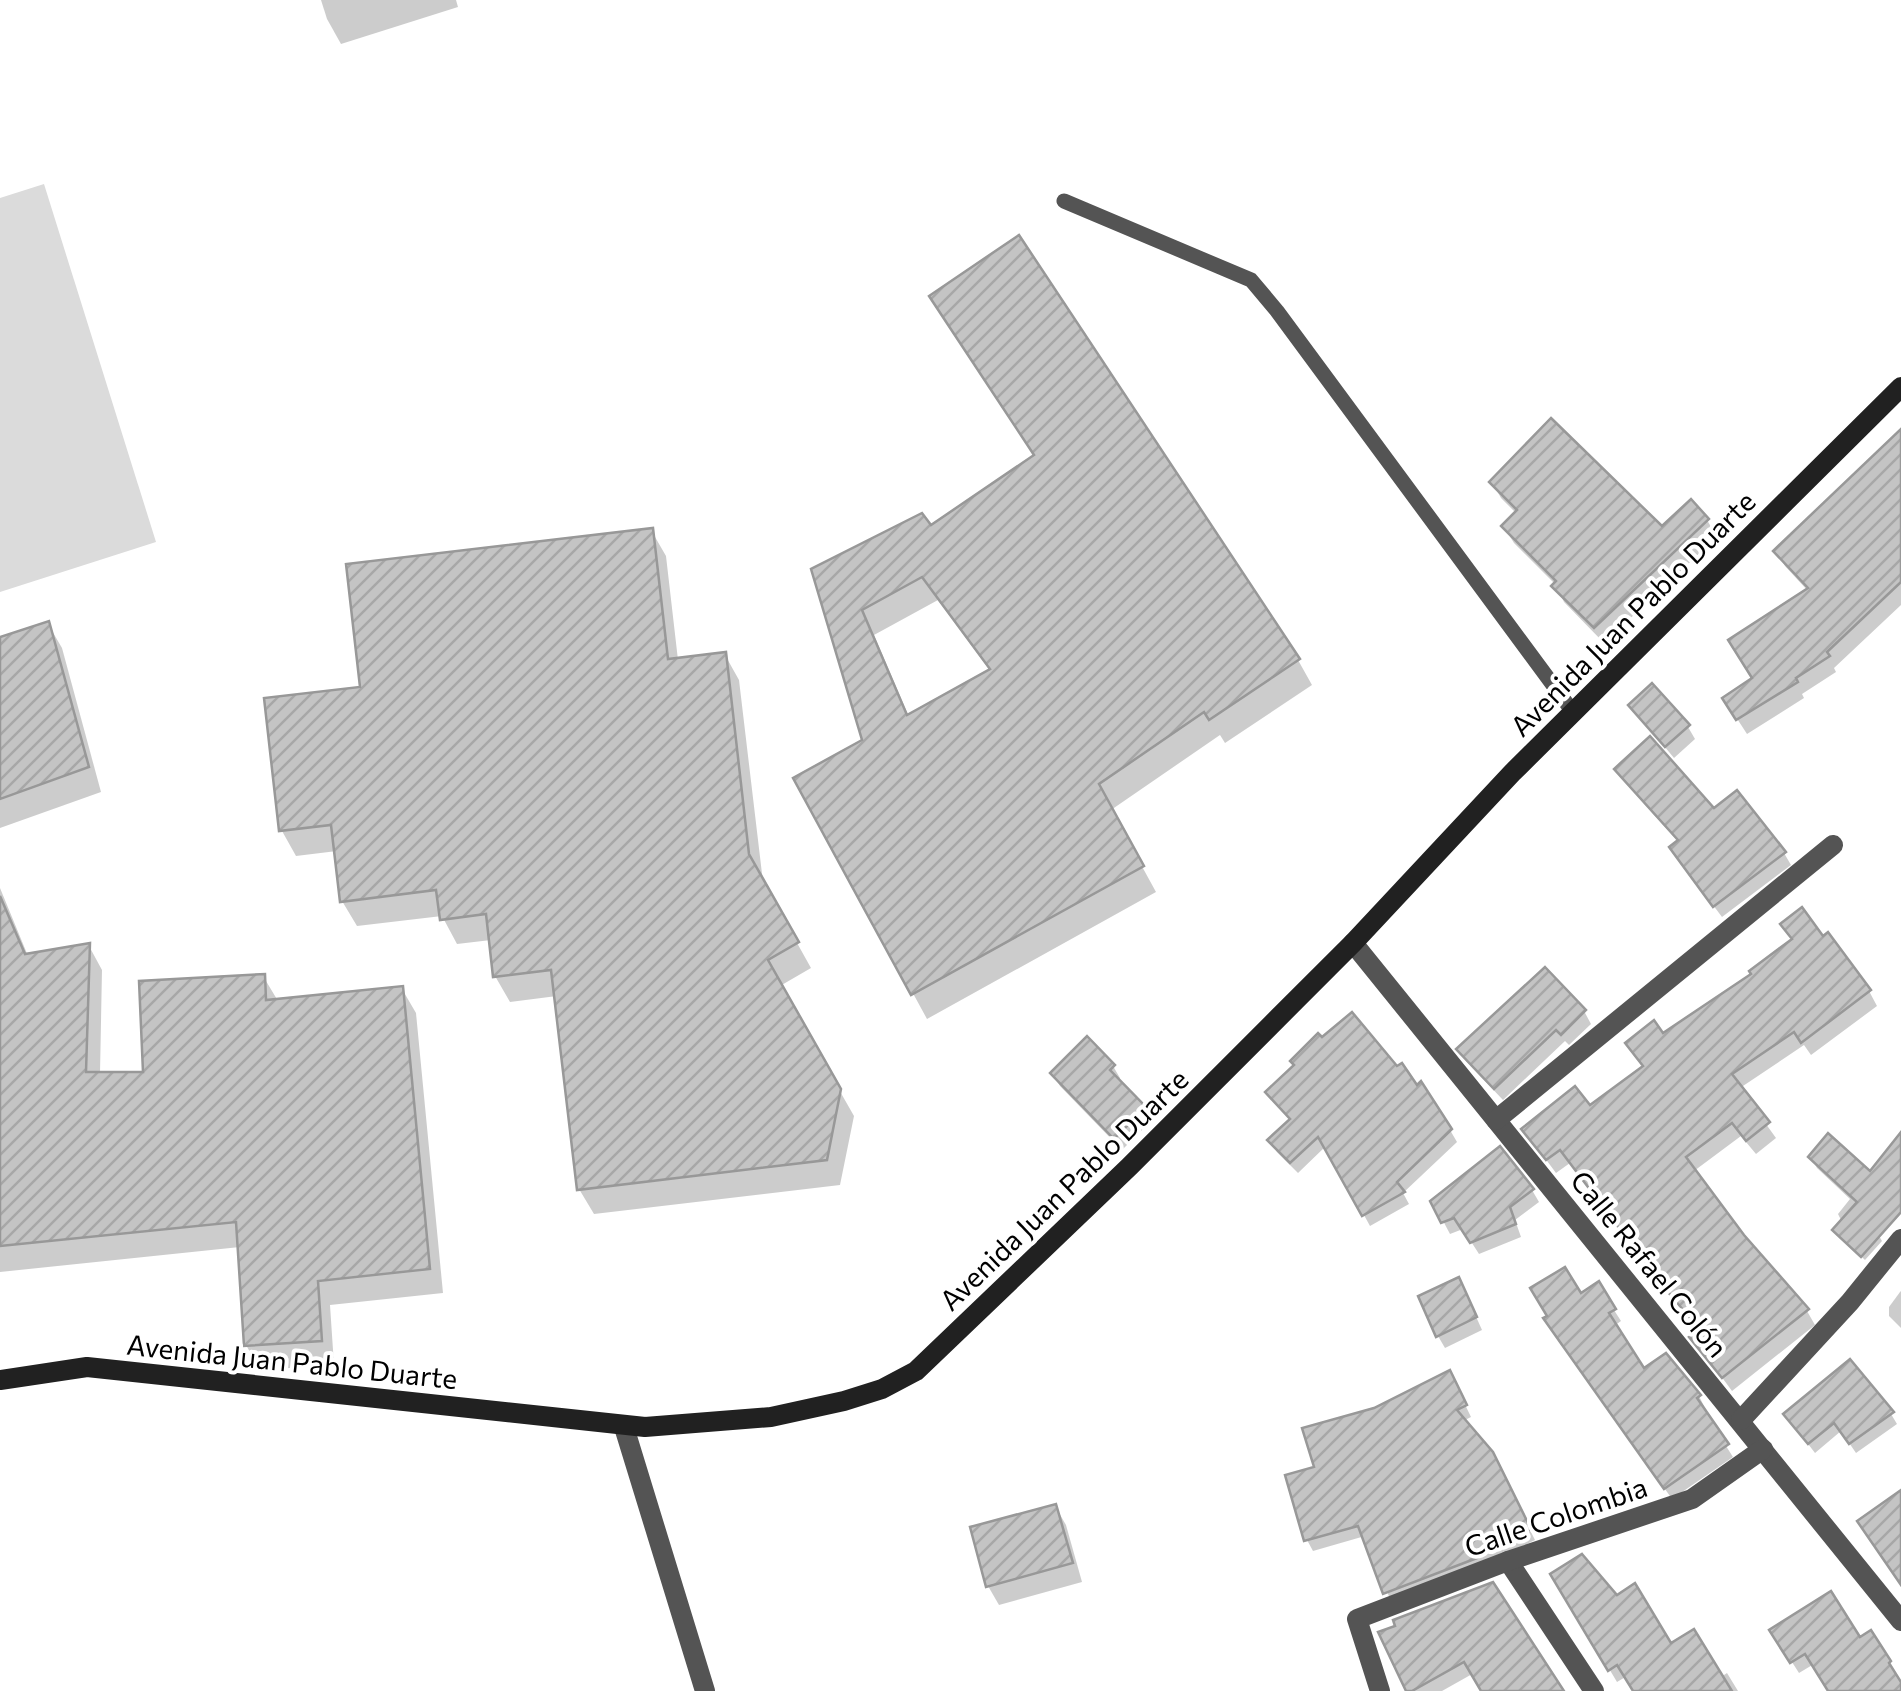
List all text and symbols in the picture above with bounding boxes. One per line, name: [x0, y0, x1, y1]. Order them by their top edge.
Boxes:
street label: Avenida Juan Pablo Duarte: [1503, 484, 1762, 743]
street label: Avenida Juan Pablo Duarte: [932, 1062, 1195, 1317]
street label: Calle Rafael Colón: [1564, 1163, 1735, 1363]
street label: Avenida Juan Pablo Duarte: [125, 1327, 459, 1395]
street label: Calle Colombia: [1460, 1469, 1651, 1563]

